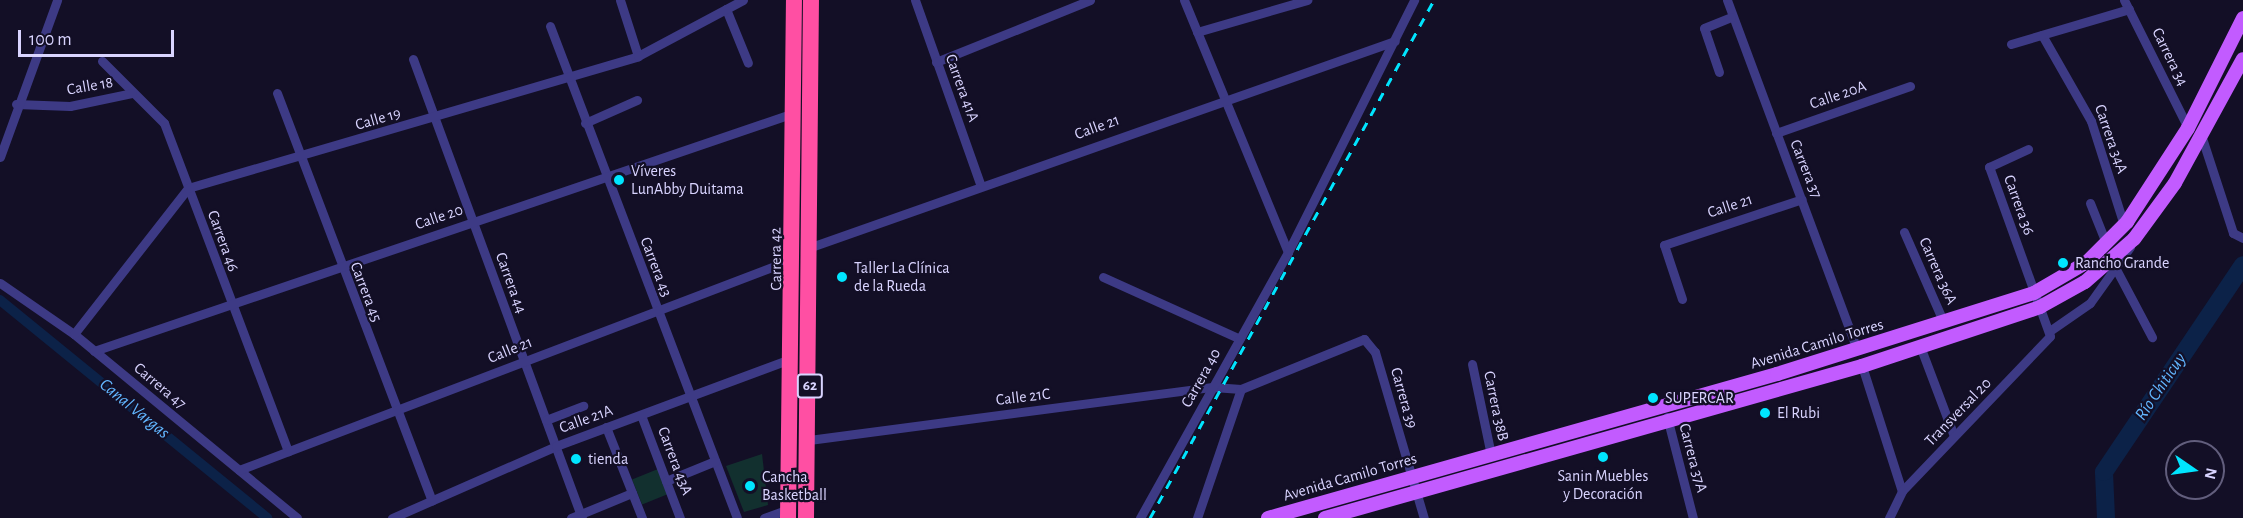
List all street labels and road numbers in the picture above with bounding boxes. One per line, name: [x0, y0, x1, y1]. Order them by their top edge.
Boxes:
street label: Carrera 34: [2148, 25, 2192, 89]
street label: Carrera 41A: [941, 51, 983, 125]
street label: Calle 18: [65, 72, 115, 100]
street label: Calle 20A: [1807, 76, 1869, 114]
street label: Carrera 34A: [2090, 102, 2132, 176]
street label: Calle 19: [353, 103, 403, 135]
street label: Calle 21: [1072, 110, 1122, 144]
street label: Carrera 37: [1786, 137, 1826, 201]
street label: Carrera 36: [1999, 172, 2039, 238]
street label: Calle 21: [1705, 190, 1755, 222]
street label: Calle 20: [413, 200, 465, 234]
street label: Carrera 46: [203, 208, 243, 274]
street label: Carrera 42: [766, 227, 786, 291]
street label: Carrera 43: [636, 234, 676, 300]
street label: Carrera 36A: [1915, 234, 1961, 308]
street label: Carrera 44: [491, 250, 531, 316]
street label: Carrera 45: [346, 259, 386, 325]
street label: Avenida Camilo Torres: [1748, 315, 1886, 373]
street label: Calle 21: [485, 332, 535, 368]
street label: Carrera 40: [1177, 345, 1225, 411]
street label: Carrera 47: [130, 359, 190, 413]
street label: Carrera 39: [1386, 365, 1422, 431]
street label: Carrera 38B: [1479, 369, 1513, 443]
road number: 62: [796, 374, 824, 398]
street label: Transversal 20: [1921, 374, 1995, 450]
street label: Calle 21C: [995, 384, 1051, 410]
street label: Calle 21A: [557, 400, 615, 438]
street label: Carrera 37A: [1675, 421, 1711, 495]
street label: Carrera 43A: [653, 424, 697, 498]
street label: Avenida Camilo Torres: [1281, 449, 1419, 505]

